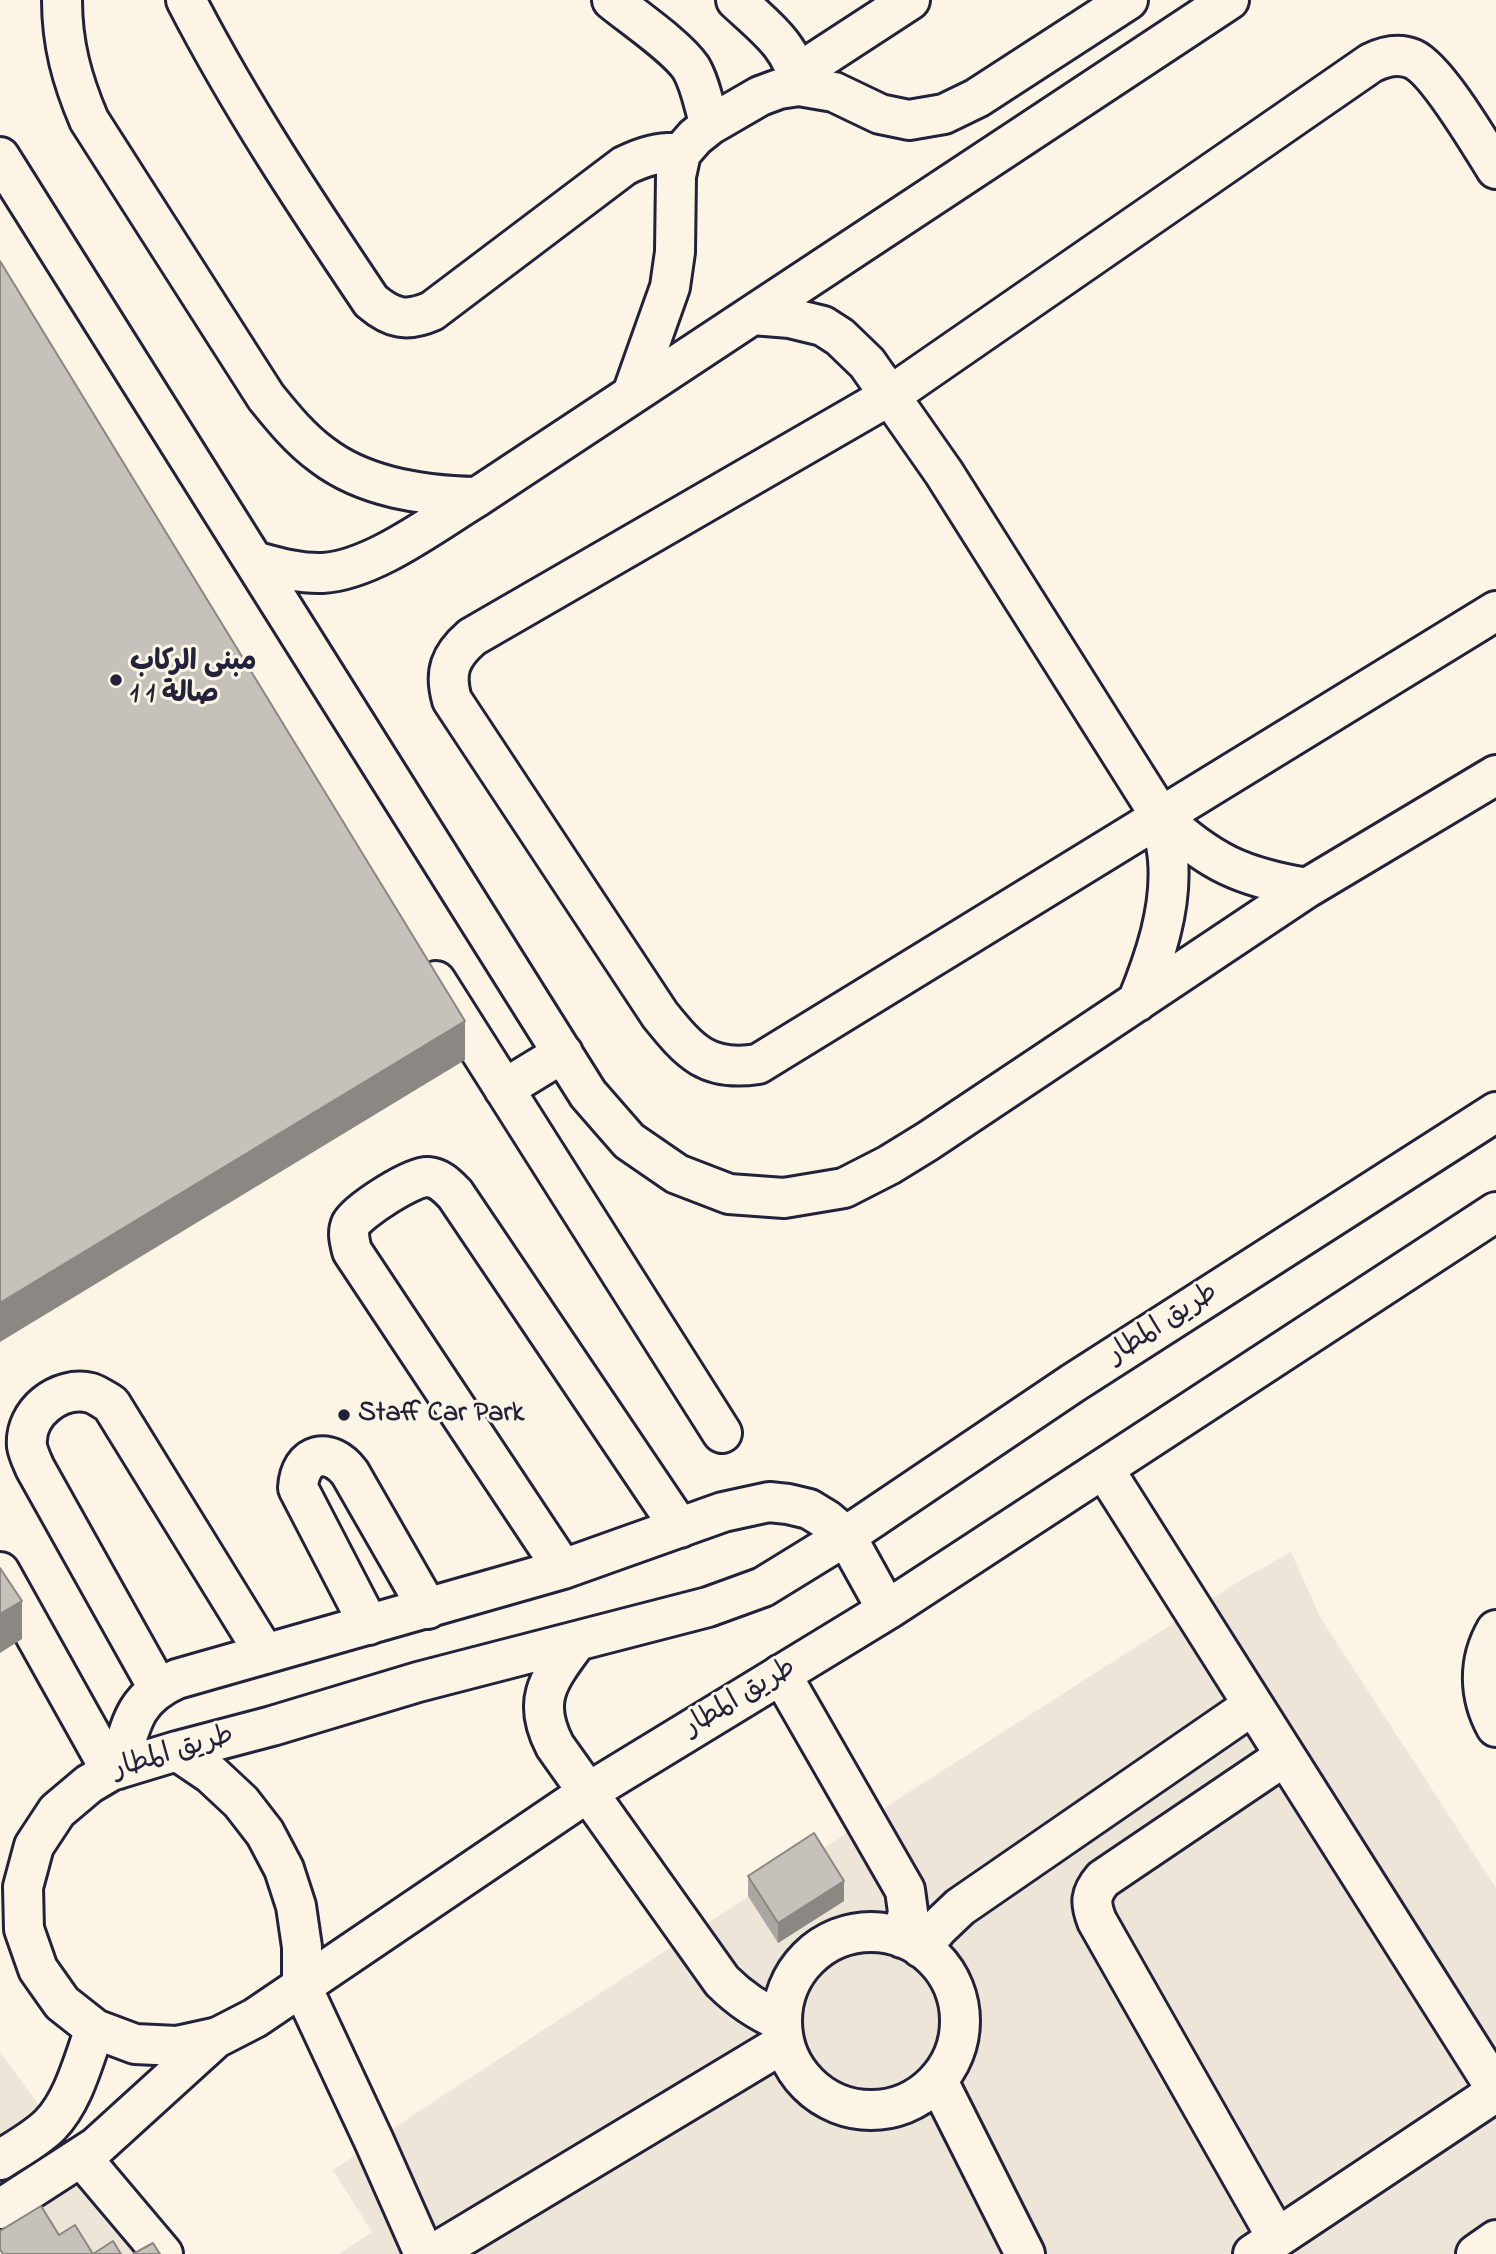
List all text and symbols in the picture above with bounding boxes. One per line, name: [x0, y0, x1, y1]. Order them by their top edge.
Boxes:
place label: مبنى الركاب 1 صالة 1: [130, 647, 257, 713]
marker: مبنى الركاب 1 صالة 1: [108, 672, 124, 688]
street label: طريق المطار: [1103, 1277, 1225, 1373]
place label: Staff Car Park: [358, 1398, 524, 1432]
marker: Staff Car Park: [336, 1407, 352, 1423]
street label: طريق المطار: [679, 1653, 803, 1745]
street label: طريق المطار: [110, 1720, 238, 1788]

